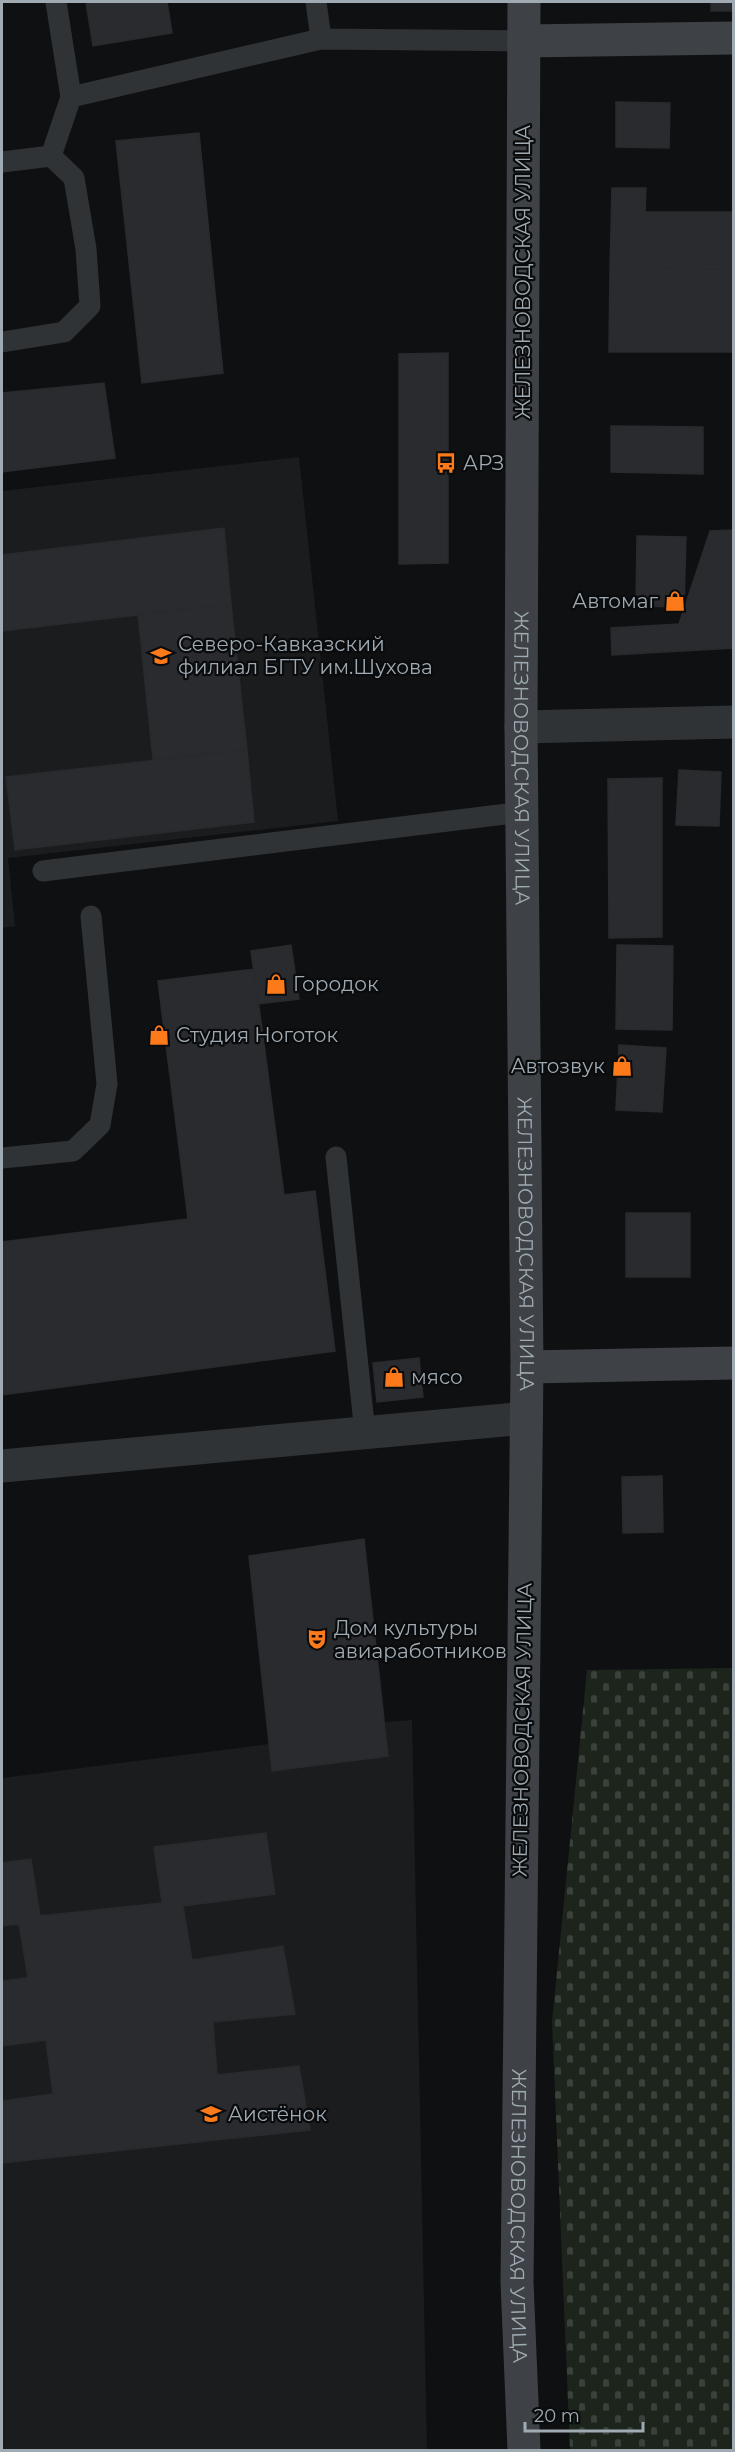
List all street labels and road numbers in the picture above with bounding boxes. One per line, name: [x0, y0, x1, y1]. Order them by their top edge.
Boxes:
street label: ЖЕЛЕЗНОВОДСКАЯ УЛИЦА: [511, 125, 535, 419]
street label: ЖЕЛЕЗНОВОДСКАЯ УЛИЦА: [509, 611, 535, 905]
street label: ЖЕЛЕЗНОВОДСКАЯ УЛИЦА: [512, 1097, 539, 1391]
street label: ЖЕЛЕЗНОВОДСКАЯ УЛИЦА: [507, 1583, 537, 1877]
street label: ЖЕЛЕЗНОВОДСКАЯ УЛИЦА: [505, 2069, 532, 2364]

